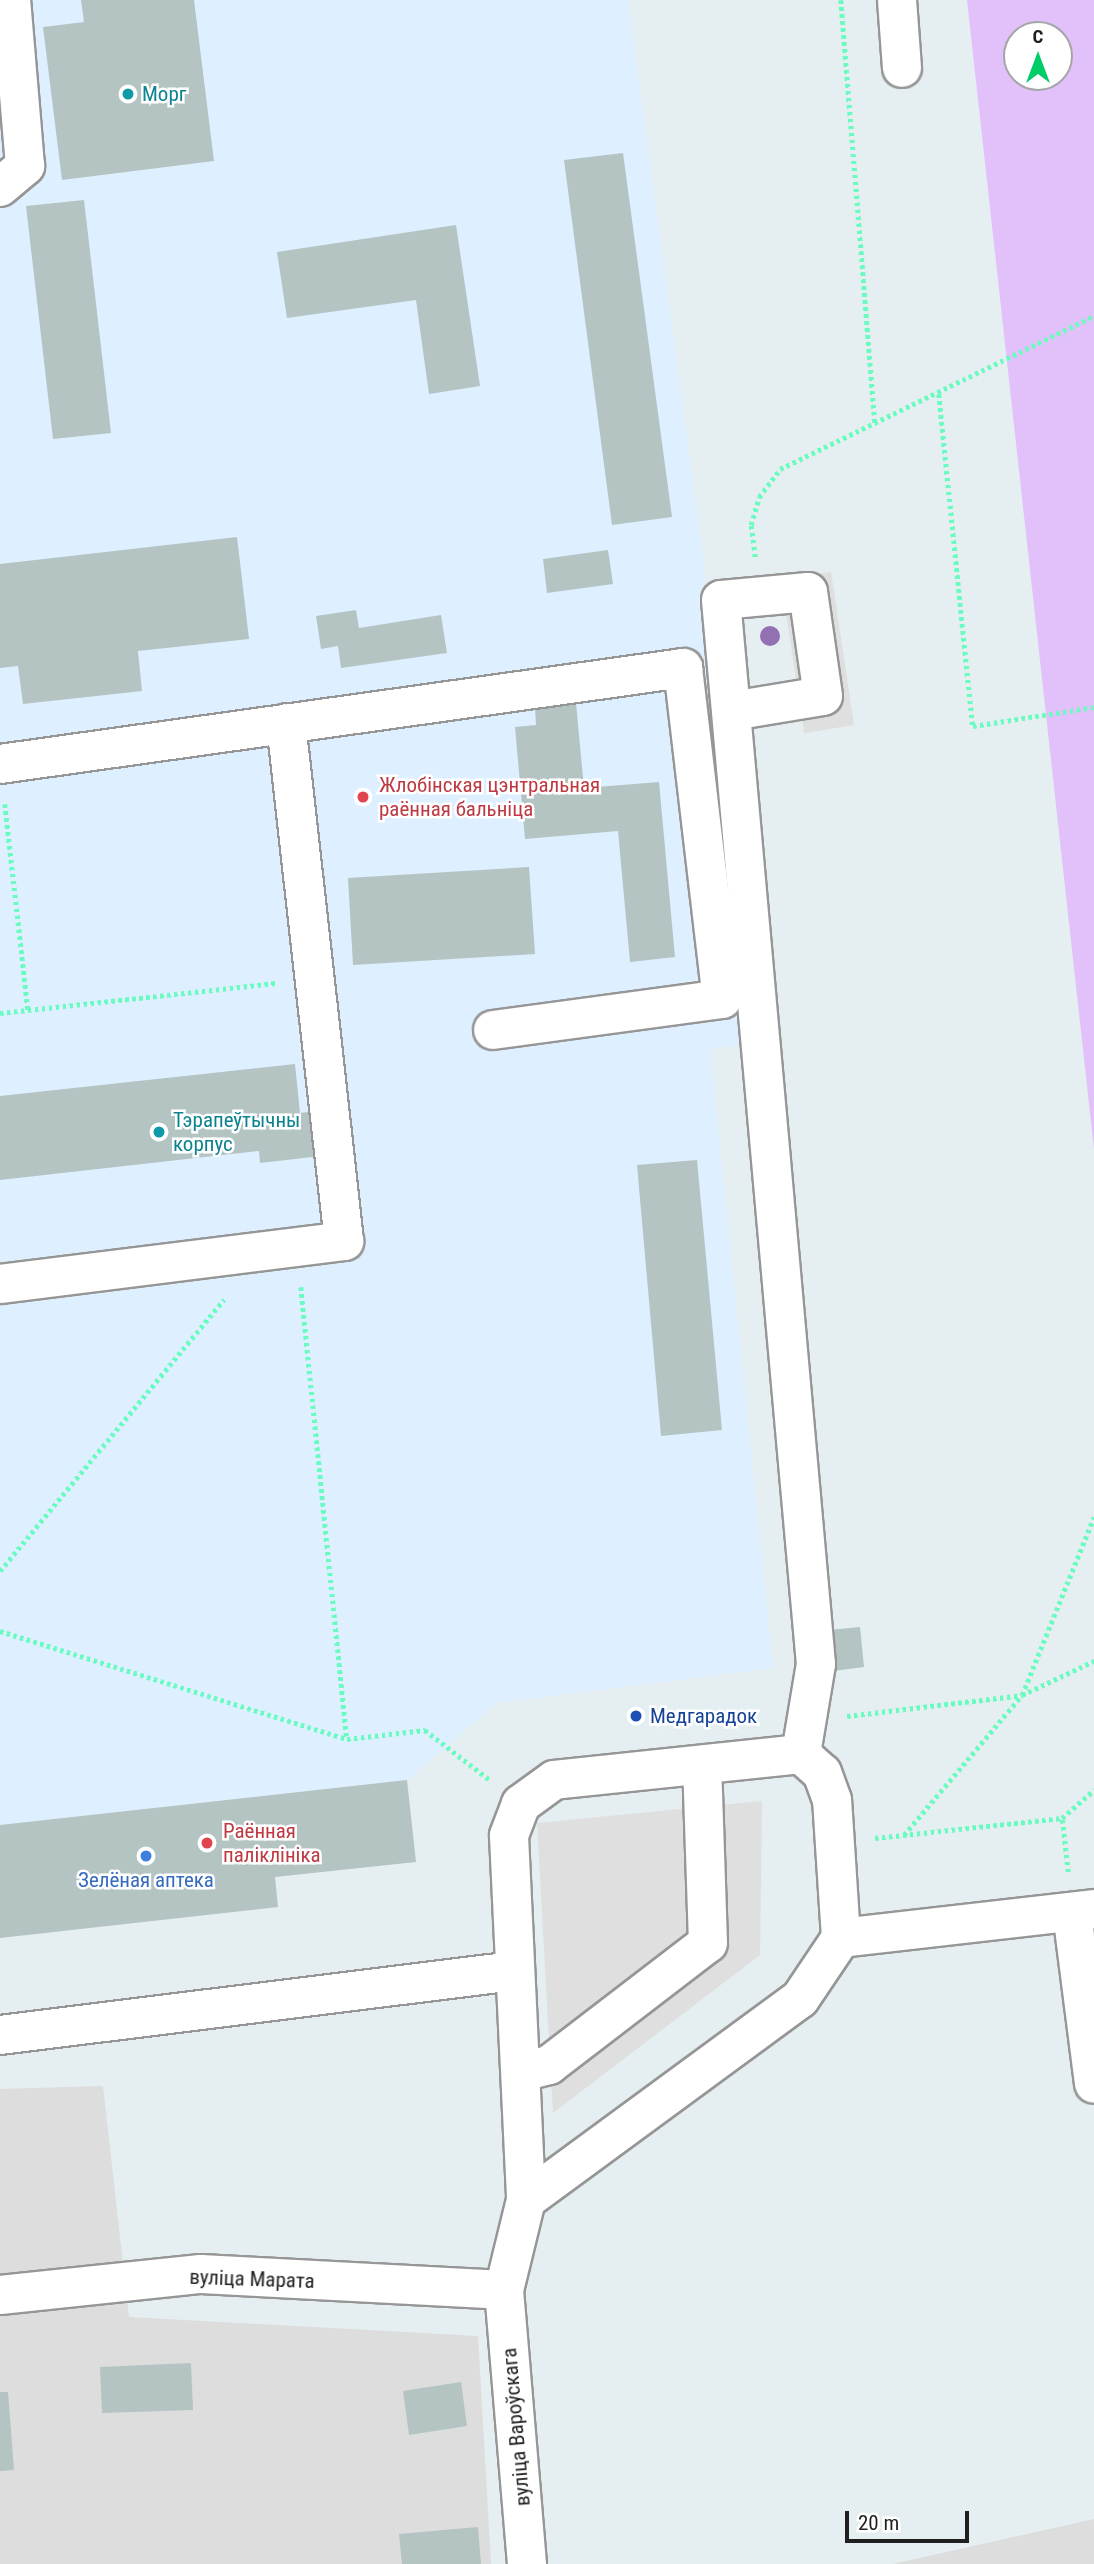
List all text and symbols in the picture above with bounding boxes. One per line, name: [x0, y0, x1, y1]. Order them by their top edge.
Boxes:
north arrow: [1003, 21, 1073, 91]
text: С: [1033, 25, 1043, 48]
place label: Морг: [142, 81, 187, 107]
marker: Морг: [120, 86, 136, 102]
place label: Жлобінская цэнтральная раённая бальніца: [379, 772, 600, 822]
marker: Жлобінская цэнтральная раённая бальніца: [353, 787, 373, 807]
place label: Тэрапеўтычны корпус: [173, 1107, 300, 1157]
marker: Тэрапеўтычны корпус: [151, 1124, 167, 1140]
place label: Медгарадок: [650, 1703, 757, 1729]
marker: Медгарадок: [628, 1708, 644, 1724]
place label: Раённая паліклініка: [223, 1818, 321, 1868]
marker: Раённая паліклініка: [197, 1833, 217, 1853]
marker: Зелёная аптека: [138, 1848, 154, 1864]
place label: Зелёная аптека: [78, 1867, 214, 1893]
street label: вуліца Марата: [189, 2264, 315, 2294]
street label: вуліца Вароўскага: [497, 2347, 535, 2507]
scale bar: [849, 2498, 973, 2542]
text: 20 m: [858, 2511, 899, 2535]

